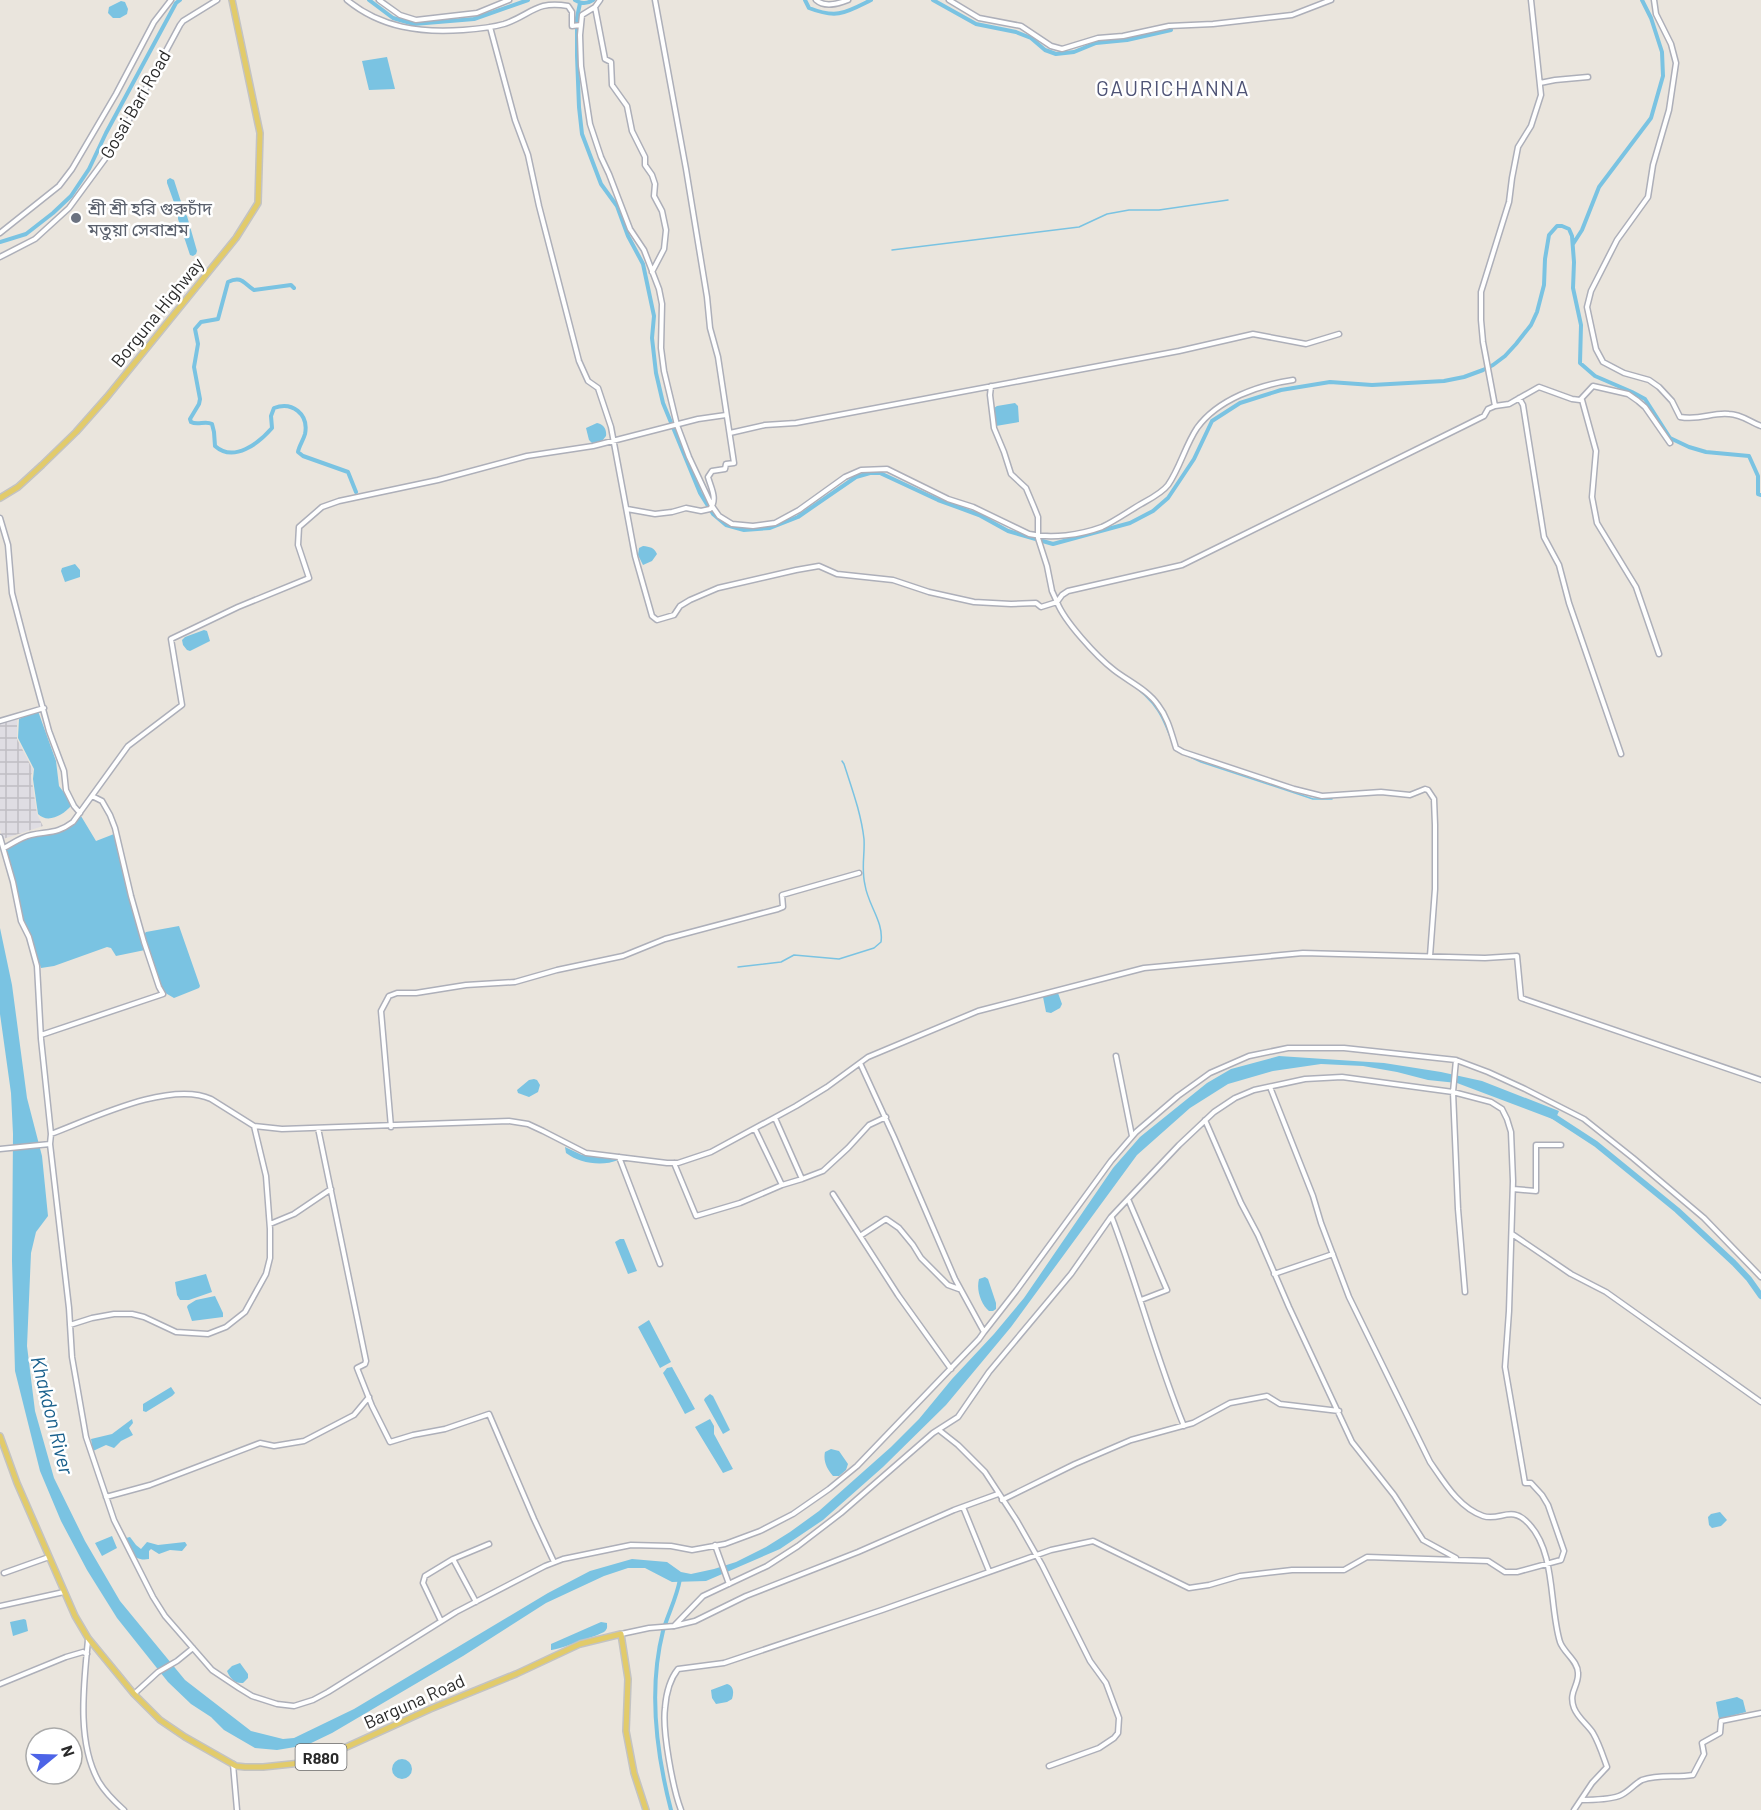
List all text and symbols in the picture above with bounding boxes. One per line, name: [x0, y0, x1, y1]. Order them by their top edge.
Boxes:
street label: Gosai Bari Road: [95, 46, 175, 162]
district label: GAURICHANNA: [1096, 75, 1250, 100]
place label: শ্রী শ্রী হরি গুরুচাঁদ মতুয়া সেবাশ্রম: [87, 197, 213, 241]
marker: শ্রী শ্রী হরি গুরুচাঁদ মতুয়া সেবাশ্রম: [69, 211, 83, 225]
street label: Borguna Highway: [106, 253, 208, 371]
water label: Khakdon River: [27, 1353, 79, 1477]
street label: Barguna Road: [360, 1669, 468, 1733]
north arrow: [24, 1726, 84, 1786]
text: N: [58, 1743, 79, 1759]
road number: R880: [296, 1744, 346, 1770]

